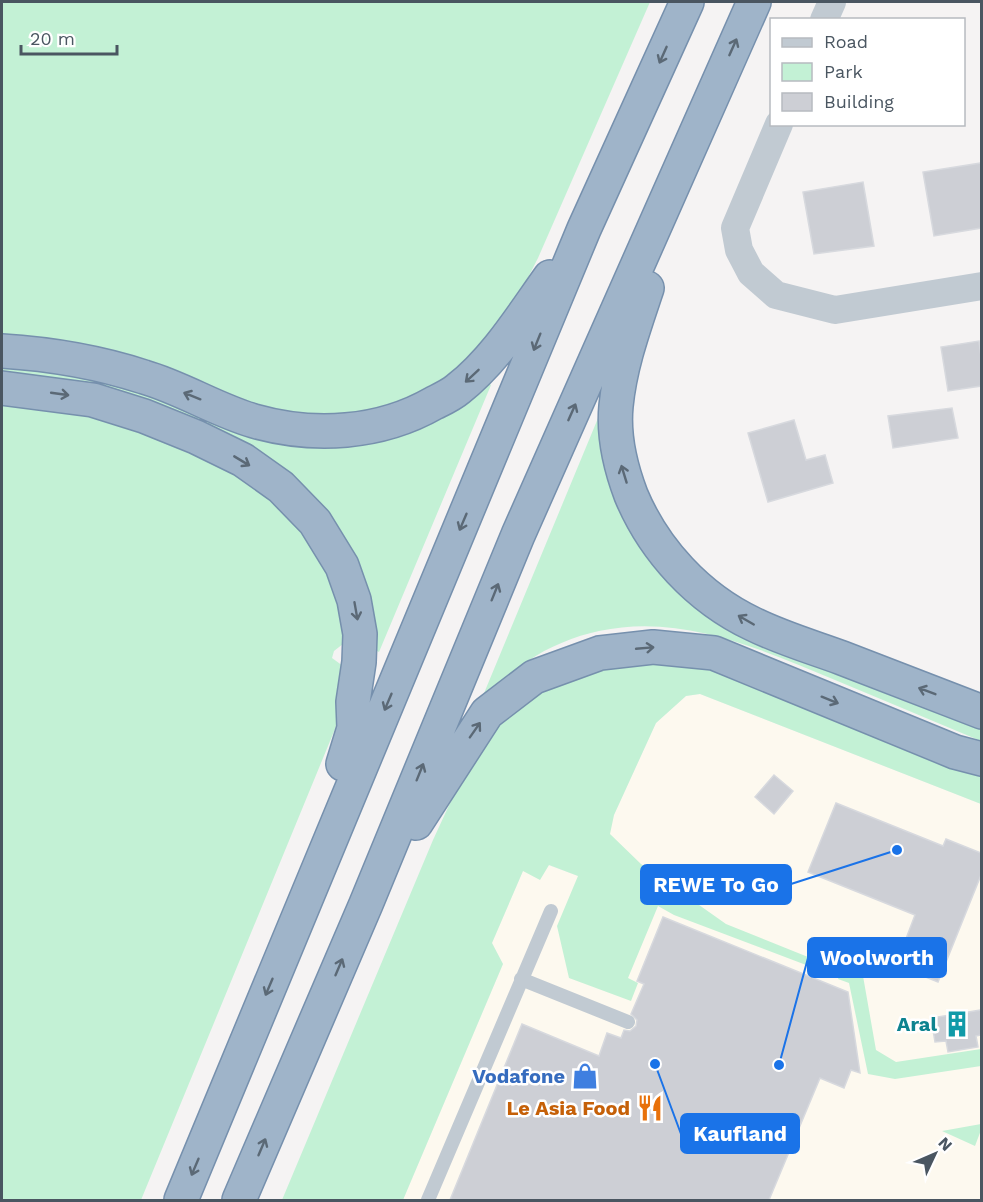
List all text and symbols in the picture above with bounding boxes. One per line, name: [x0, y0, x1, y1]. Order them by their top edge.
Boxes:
scale bar: [21, 18, 117, 56]
legend: [770, 18, 965, 126]
text: 20 m: [30, 28, 75, 49]
text: Road: [824, 31, 868, 52]
one-way arrow: [728, 38, 739, 57]
one-way arrow: [657, 45, 668, 63]
text: Park: [824, 61, 863, 82]
text: Building: [824, 91, 894, 112]
one-way arrow: [531, 332, 542, 350]
one-way arrow: [465, 369, 480, 383]
one-way arrow: [49, 389, 69, 400]
one-way arrow: [183, 390, 202, 401]
one-way arrow: [567, 404, 578, 422]
one-way arrow: [233, 455, 250, 467]
one-way arrow: [618, 465, 629, 484]
one-way arrow: [457, 512, 468, 530]
one-way arrow: [490, 583, 501, 601]
one-way arrow: [351, 601, 362, 621]
one-way arrow: [738, 613, 755, 625]
one-way arrow: [634, 642, 654, 653]
one-way arrow: [918, 685, 937, 696]
one-way arrow: [382, 692, 393, 710]
one-way arrow: [821, 695, 839, 706]
one-way arrow: [469, 722, 481, 738]
one-way arrow: [415, 763, 426, 781]
callout: REWE To Go: [641, 865, 791, 904]
text: REWE To Go: [653, 872, 779, 897]
callout: Woolworth: [808, 938, 946, 977]
text: Woolworth: [820, 945, 934, 970]
one-way arrow: [334, 959, 345, 977]
one-way arrow: [263, 977, 274, 996]
building icon: Aral: [942, 1009, 972, 1039]
place label: Aral: [897, 1012, 937, 1036]
shop icon: Vodafone: [570, 1061, 600, 1091]
place label: Vodafone: [472, 1064, 565, 1088]
restaurant icon: Le Asia Food: [635, 1093, 665, 1123]
place label: Le Asia Food: [506, 1096, 630, 1120]
callout: Kaufland: [681, 1114, 799, 1153]
text: Kaufland: [693, 1121, 787, 1146]
north arrow: [905, 1124, 965, 1184]
text: N: [934, 1133, 956, 1155]
one-way arrow: [257, 1138, 268, 1156]
one-way arrow: [189, 1157, 200, 1176]

